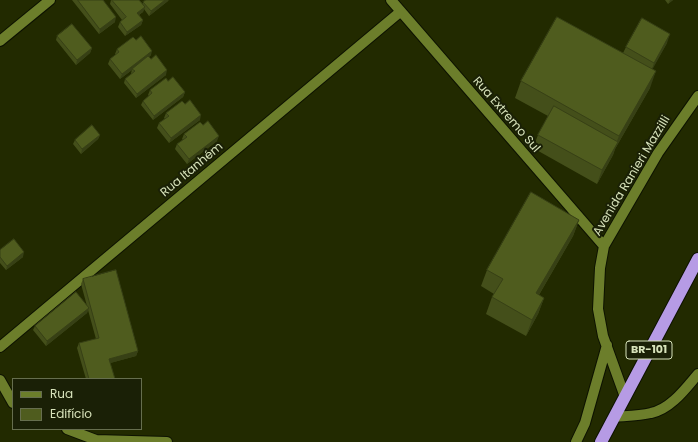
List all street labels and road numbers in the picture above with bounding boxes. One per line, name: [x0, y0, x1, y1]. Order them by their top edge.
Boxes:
street label: Rua Extremo Sul: [469, 74, 543, 156]
street label: Avenida Ranieri Mazzilli: [590, 113, 674, 239]
street label: Rua Itanhém: [158, 140, 226, 200]
road number: BR-101: [626, 341, 672, 359]

